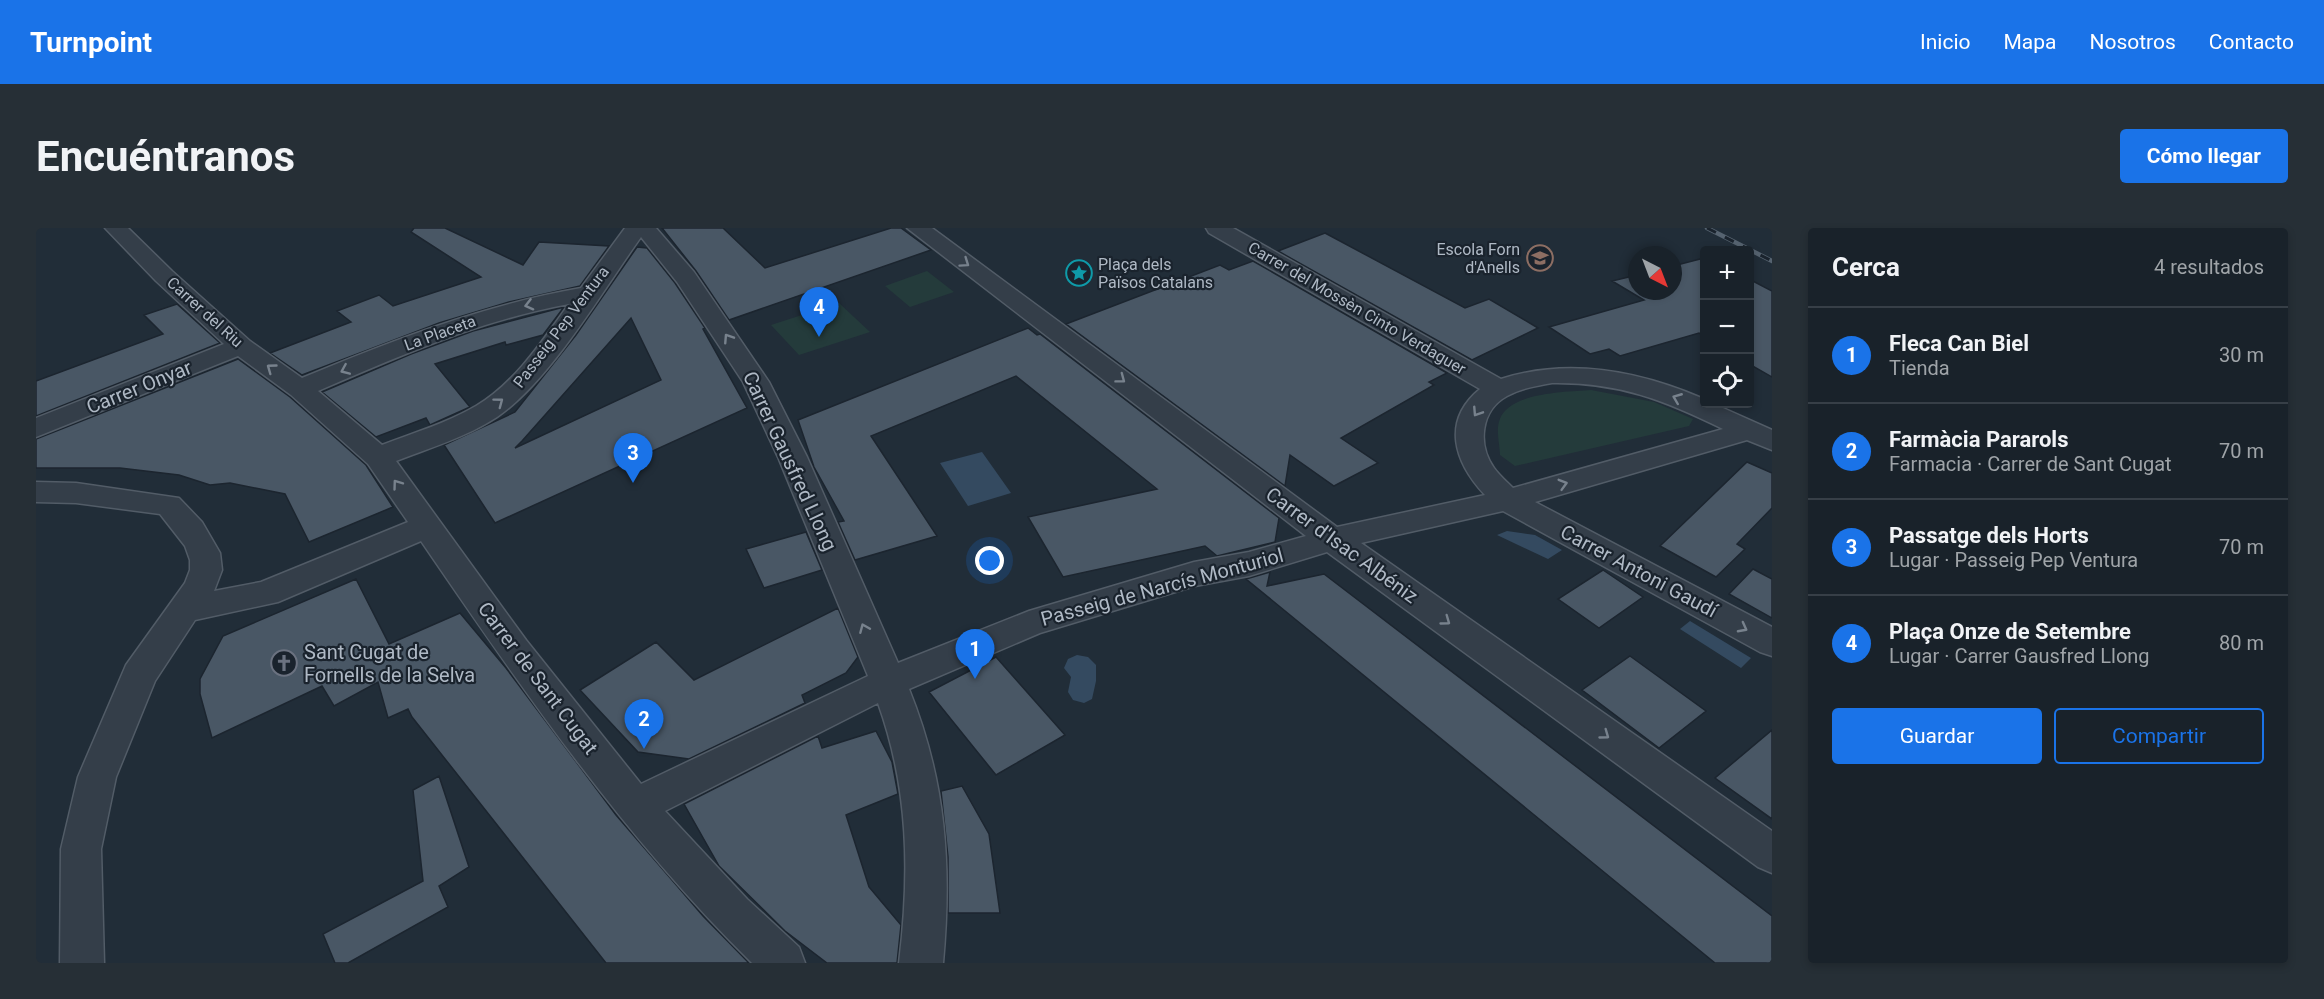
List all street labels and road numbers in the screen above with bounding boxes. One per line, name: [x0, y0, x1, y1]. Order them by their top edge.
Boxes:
street label: Carrer del Mossèn Cinto Verdaguer: [1245, 238, 1470, 379]
street label: Passeig Pep Ventura: [509, 263, 613, 391]
street label: Carrer del Riu: [163, 273, 247, 351]
street label: La Placeta: [402, 311, 478, 355]
street label: Carrer Onyar: [83, 355, 195, 419]
street label: Carrer Gausfred Llong: [738, 367, 842, 555]
street label: Carrer d'Isac Albéniz: [1261, 482, 1423, 608]
street label: Carrer Antoni Gaudí: [1557, 520, 1722, 623]
street label: Passeig de Narcís Monturiol: [1038, 543, 1286, 631]
street label: Carrer de Sant Cugat: [473, 597, 603, 759]

